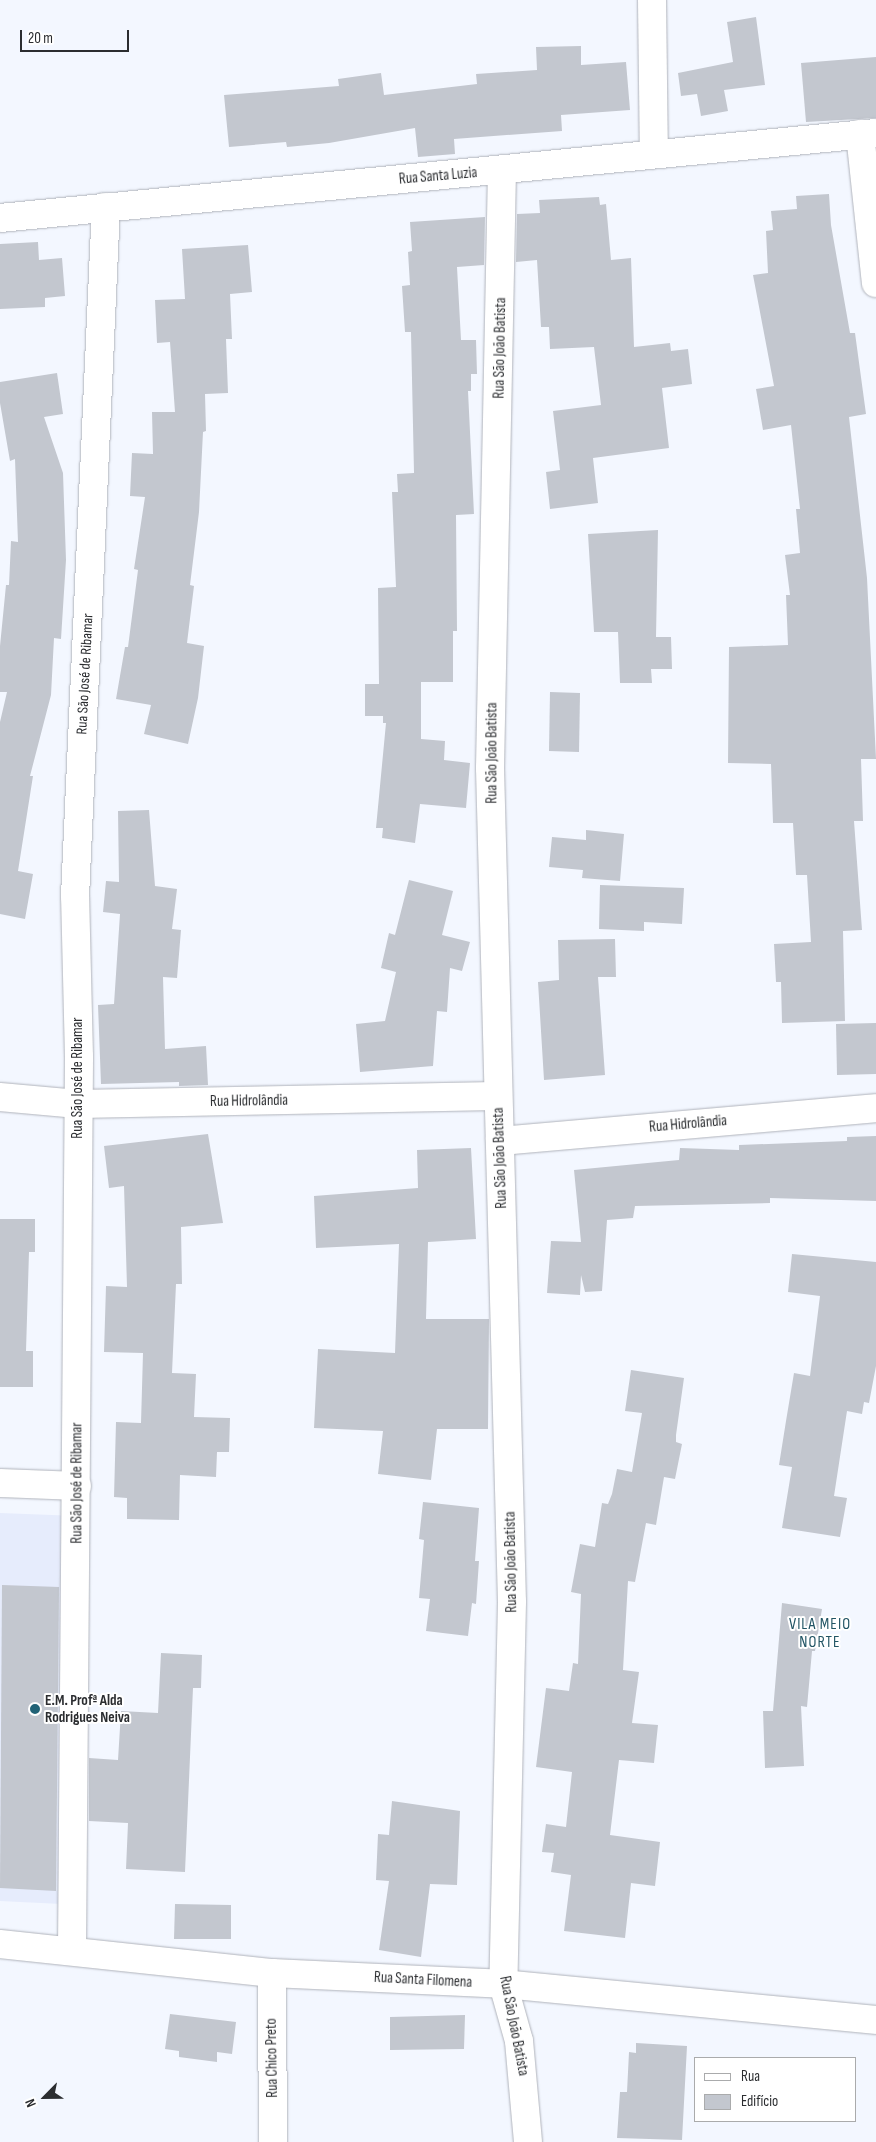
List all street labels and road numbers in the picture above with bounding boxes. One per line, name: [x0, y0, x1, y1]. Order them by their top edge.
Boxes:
street label: Rua Santa Luzia: [398, 164, 478, 188]
street label: Rua São João Batista: [490, 297, 510, 399]
street label: Rua São José de Ribamar: [73, 613, 97, 735]
street label: Rua São João Batista: [483, 702, 501, 804]
street label: Rua São José de Ribamar: [69, 1017, 87, 1139]
street label: Rua Hidrolândia: [210, 1091, 288, 1111]
street label: Rua São João Batista: [489, 1107, 511, 1209]
street label: Rua Hidrolândia: [648, 1112, 728, 1136]
street label: Rua São José de Ribamar: [68, 1422, 86, 1544]
street label: Rua São João Batista: [501, 1511, 521, 1613]
street label: Rua Santa Filomena: [373, 1968, 473, 1992]
street label: Rua São João Batista: [495, 1975, 533, 2077]
street label: Rua Chico Preto: [262, 2018, 282, 2098]

